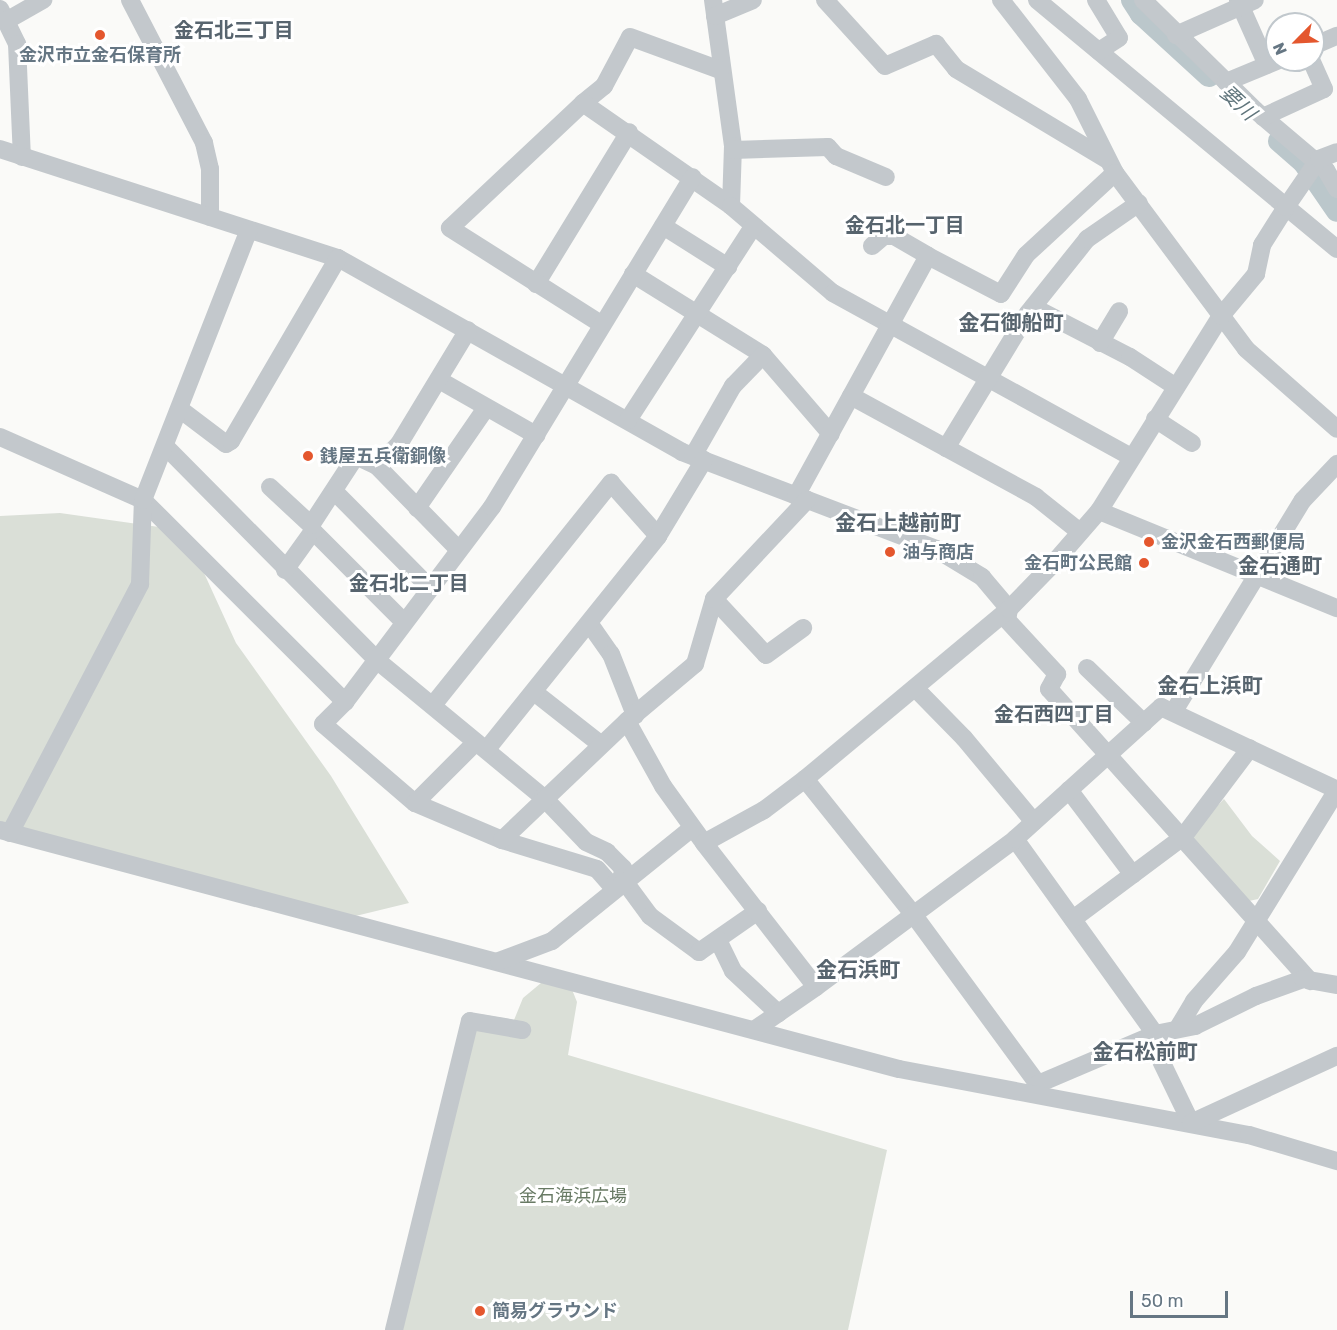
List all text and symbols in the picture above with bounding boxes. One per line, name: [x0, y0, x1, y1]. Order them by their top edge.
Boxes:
north arrow: [1265, 12, 1325, 72]
district label: 金石北三丁目: [174, 18, 294, 42]
marker: 金沢市立金石保育所: [93, 28, 107, 42]
text: N: [1269, 40, 1291, 58]
place label: 金沢市立金石保育所: [19, 44, 181, 66]
water label: 要川: [1215, 81, 1261, 125]
district label: 金石北一丁目: [845, 213, 965, 237]
district label: 金石御船町: [959, 310, 1063, 336]
place label: 銭屋五兵衛銅像: [320, 445, 446, 467]
marker: 銭屋五兵衛銅像: [301, 449, 315, 463]
district label: 金石上越前町: [835, 510, 961, 536]
place label: 金沢金石西郵便局: [1161, 531, 1305, 553]
marker: 金沢金石西郵便局: [1142, 535, 1156, 549]
place label: 油与商店: [902, 541, 974, 563]
marker: 油与商店: [883, 545, 897, 559]
place label: 金石町公民館: [1024, 552, 1132, 574]
district label: 金石通町: [1238, 553, 1322, 579]
marker: 金石町公民館: [1137, 556, 1151, 570]
district label: 金石北二丁目: [349, 571, 469, 595]
district label: 金石上浜町: [1158, 673, 1262, 699]
district label: 金石西四丁目: [994, 702, 1114, 726]
district label: 金石浜町: [816, 957, 900, 983]
district label: 金石松前町: [1093, 1039, 1197, 1065]
park label: 金石海浜広場: [519, 1185, 627, 1207]
scale bar: [1133, 1279, 1230, 1317]
text: 50 m: [1141, 1290, 1184, 1312]
place label: 簡易グラウンド: [492, 1300, 618, 1322]
marker: 簡易グラウンド: [473, 1304, 487, 1318]

